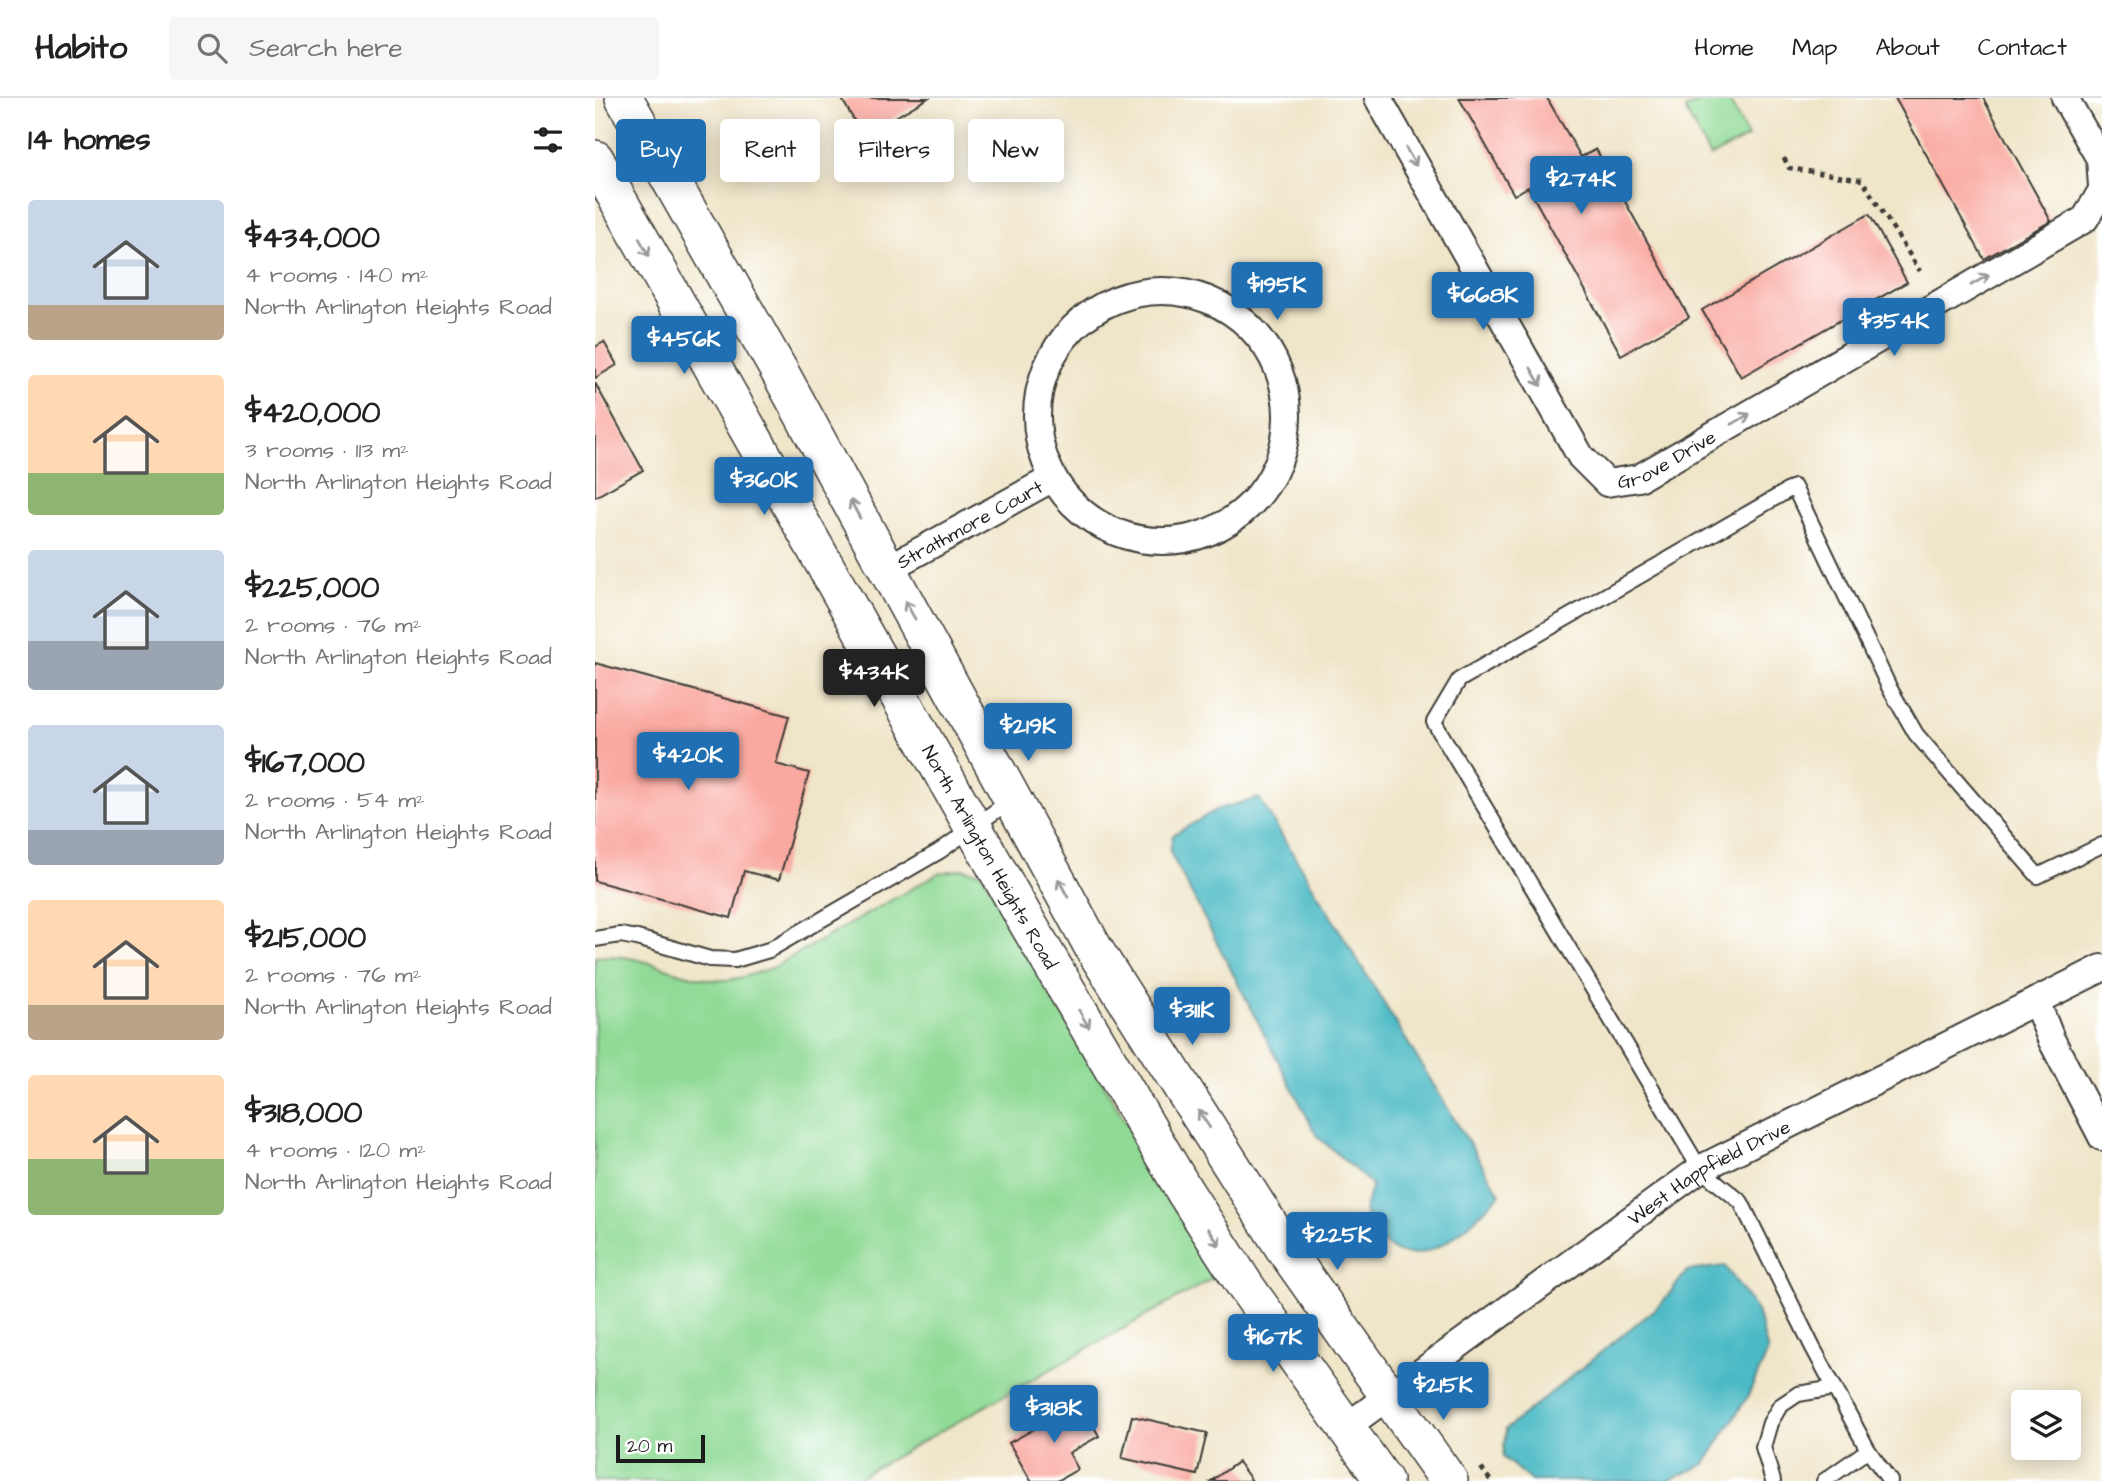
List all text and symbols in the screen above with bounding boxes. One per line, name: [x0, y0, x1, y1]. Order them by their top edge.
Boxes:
search box: [169, 17, 659, 80]
text: Habito: [35, 25, 127, 71]
icon: search: [193, 29, 231, 67]
text: Search here: [249, 30, 403, 66]
text: Home: [1694, 31, 1754, 65]
text: Map: [1792, 31, 1837, 65]
text: About: [1875, 31, 1940, 65]
text: Contact: [1978, 31, 2067, 65]
text: 14 homes: [28, 119, 151, 161]
chip: Buy: [616, 119, 706, 182]
chip: Rent: [720, 119, 820, 182]
chip: Filters: [834, 119, 954, 182]
chip: New: [968, 119, 1064, 182]
icon: filters: [529, 121, 567, 159]
one-way arrow: [1404, 147, 1418, 167]
pin: $274K: [1532, 156, 1630, 216]
text: $274K: [1546, 163, 1616, 195]
text: $434,000: [245, 217, 380, 259]
icon: home: [84, 228, 168, 312]
one-way arrow: [637, 236, 651, 256]
text: 4 rooms · 140 m²: [245, 259, 428, 291]
pin: $195K: [1228, 262, 1326, 322]
text: $195K: [1247, 269, 1307, 301]
pin: $668K: [1434, 272, 1532, 332]
one-way arrow: [1969, 273, 1989, 287]
text: $668K: [1448, 279, 1518, 311]
text: North Arlington Heights Road: [245, 291, 552, 323]
pin: $354K: [1845, 299, 1943, 358]
text: $354K: [1859, 305, 1929, 337]
pin: $456K: [635, 316, 733, 376]
text: $456K: [647, 323, 721, 355]
one-way arrow: [1529, 366, 1543, 386]
text: $420,000: [245, 392, 380, 434]
icon: home: [84, 403, 168, 487]
one-way arrow: [1730, 412, 1750, 426]
street label: Grove Drive: [1616, 424, 1721, 496]
text: 3 rooms · 113 m²: [245, 434, 409, 466]
pin: $360K: [715, 458, 813, 517]
text: $360K: [730, 464, 798, 496]
text: North Arlington Heights Road: [245, 466, 552, 498]
street label: Strathmore Court: [892, 474, 1048, 576]
one-way arrow: [847, 500, 861, 520]
text: $225,000: [245, 567, 379, 609]
icon: home: [84, 578, 168, 662]
one-way arrow: [903, 601, 917, 621]
text: 2 rooms · 76 m²: [245, 609, 421, 641]
text: North Arlington Heights Road: [245, 641, 552, 673]
pin: $434K: [825, 650, 923, 709]
text: $434K: [839, 656, 909, 688]
pin: $219K: [979, 704, 1077, 763]
text: $219K: [1000, 710, 1056, 742]
pin: $420K: [639, 732, 737, 792]
text: $420K: [653, 739, 723, 771]
street label: North Arlington Heights Road: [915, 741, 1064, 975]
text: $167,000: [245, 742, 365, 784]
icon: home: [84, 753, 168, 837]
text: 2 rooms · 54 m²: [245, 784, 425, 816]
text: North Arlington Heights Road: [245, 816, 552, 848]
one-way arrow: [1056, 879, 1070, 899]
text: $215,000: [245, 917, 366, 959]
icon: home: [84, 928, 168, 1012]
text: 2 rooms · 76 m²: [245, 959, 421, 991]
pin: $311K: [1143, 988, 1241, 1047]
text: North Arlington Heights Road: [245, 991, 552, 1023]
text: $311K: [1170, 994, 1214, 1026]
one-way arrow: [1077, 1008, 1091, 1028]
text: $318,000: [245, 1092, 362, 1134]
icon: home: [84, 1103, 168, 1187]
one-way arrow: [1197, 1110, 1211, 1129]
street label: West Happfield Drive: [1623, 1114, 1795, 1232]
text: 4 rooms · 120 m²: [245, 1134, 426, 1166]
text: North Arlington Heights Road: [245, 1166, 552, 1198]
pin: $225K: [1288, 1212, 1386, 1272]
text: $225K: [1302, 1219, 1372, 1251]
one-way arrow: [1207, 1227, 1221, 1246]
pin: $167K: [1224, 1314, 1322, 1374]
text: $167K: [1244, 1321, 1302, 1353]
pin: $215K: [1394, 1362, 1492, 1422]
text: $215K: [1413, 1369, 1473, 1401]
pin: $318K: [1005, 1386, 1103, 1445]
map controls: [2011, 1390, 2081, 1460]
button: layers: [2011, 1390, 2081, 1460]
text: $318K: [1026, 1392, 1082, 1424]
scale bar: [616, 1432, 705, 1464]
text: 20 m: [627, 1433, 672, 1460]

